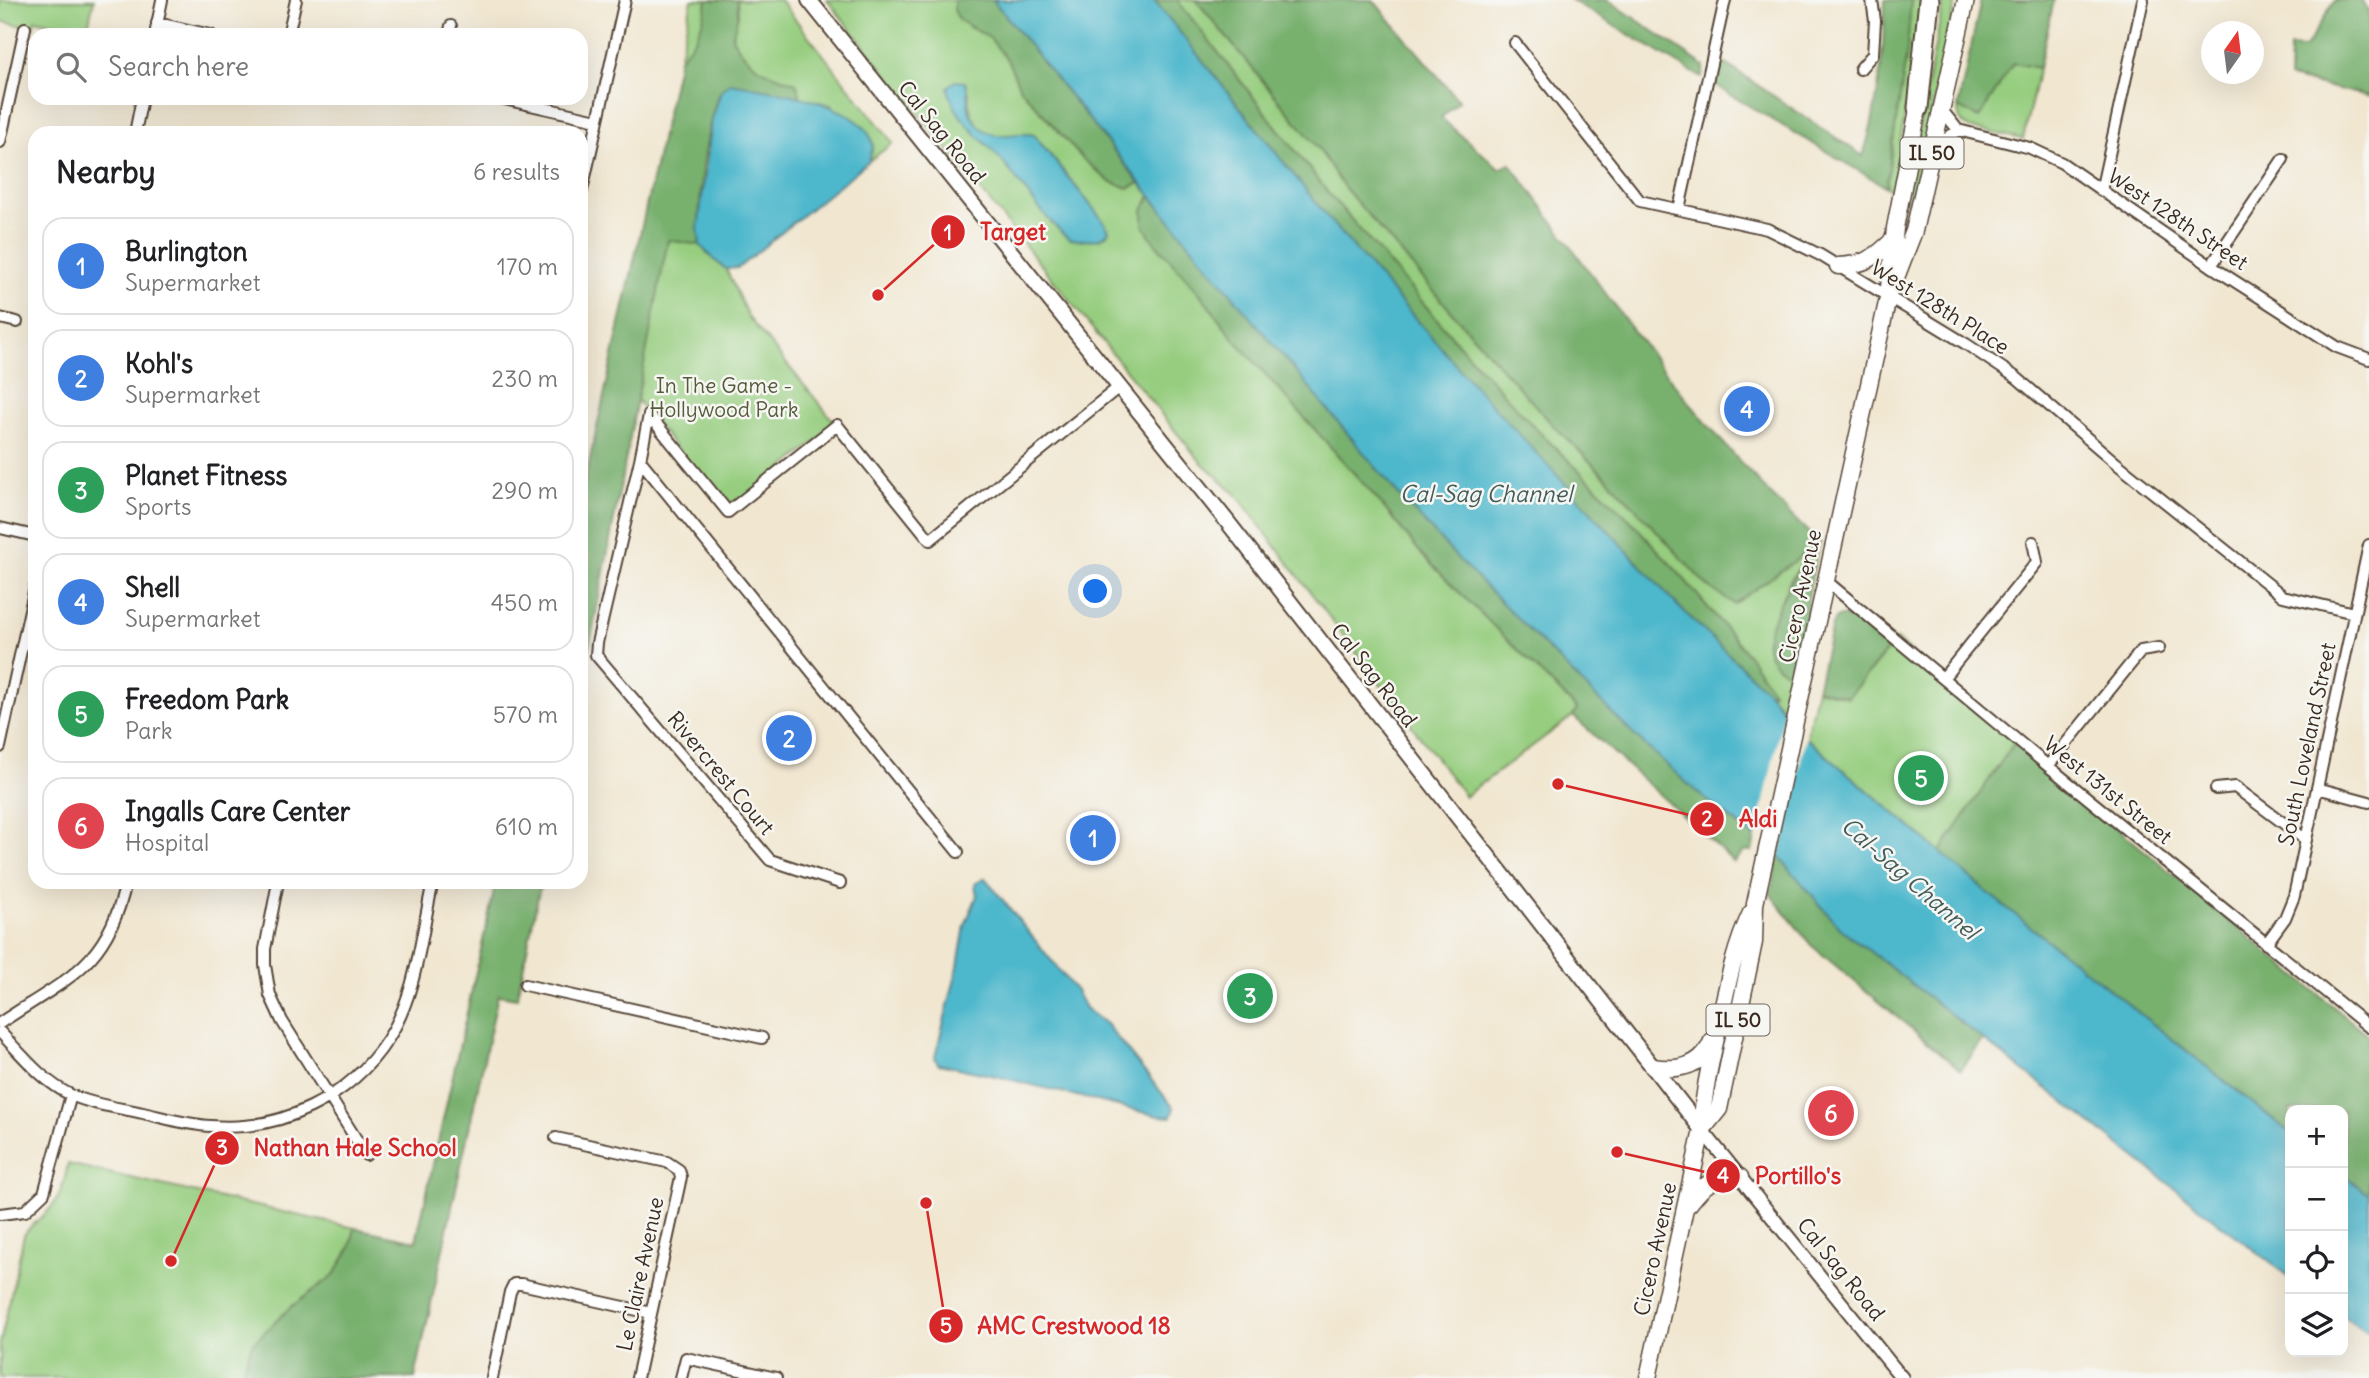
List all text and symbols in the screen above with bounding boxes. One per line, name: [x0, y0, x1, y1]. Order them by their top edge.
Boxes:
north arrow: [2201, 21, 2264, 84]
search box: [28, 28, 588, 105]
icon: search: [52, 48, 90, 86]
text: Search here: [108, 50, 249, 83]
street label: Cal Sag Road: [892, 75, 992, 189]
road number: IL 50: [1900, 138, 1964, 168]
text: Nearby: [56, 153, 156, 191]
text: 6 results: [473, 157, 560, 186]
street label: West 128th Street: [2103, 162, 2253, 276]
callout: Target: [931, 210, 1060, 254]
text: Target: [980, 217, 1046, 246]
text: 1: [944, 219, 952, 246]
text: Burlington: [125, 235, 247, 268]
text: 1: [76, 252, 86, 281]
text: 170 m: [497, 252, 558, 281]
street label: West 128th Place: [1866, 254, 2014, 360]
text: Supermarket: [125, 268, 261, 297]
text: Kohl's: [125, 347, 193, 380]
text: 2: [75, 364, 87, 393]
text: 230 m: [492, 364, 558, 393]
park label: In The Game - Hollywood Park: [649, 372, 799, 423]
text: Supermarket: [125, 380, 261, 409]
pin: 4: [1724, 383, 1770, 435]
text: Planet Fitness: [125, 459, 287, 492]
text: 3: [74, 476, 88, 505]
text: 290 m: [491, 476, 558, 505]
water label: Cal-Sag Channel: [1400, 479, 1575, 508]
text: Sports: [125, 492, 191, 521]
street label: Cicero Avenue: [1773, 527, 1827, 665]
text: Shell: [125, 571, 180, 604]
your location: [1078, 574, 1112, 608]
text: 4: [74, 588, 88, 617]
text: 450 m: [491, 588, 558, 617]
text: Supermarket: [125, 604, 261, 633]
street label: Cal Sag Road: [1325, 617, 1423, 733]
street label: South Loveland Street: [2272, 640, 2342, 848]
text: Freedom Park: [125, 683, 289, 716]
text: 5: [74, 700, 88, 729]
text: 570 m: [493, 700, 558, 729]
street label: Rivercrest Court: [662, 706, 780, 840]
pin: 2: [766, 712, 812, 764]
text: Park: [125, 716, 173, 745]
street label: West 131st Street: [2038, 730, 2178, 850]
pin: 5: [1898, 752, 1944, 804]
text: Ingalls Care Center: [125, 795, 350, 828]
callout: Aldi: [1690, 797, 1792, 841]
text: Aldi: [1739, 804, 1777, 833]
text: 2: [1701, 805, 1713, 832]
water label: Cal-Sag Channel: [1835, 811, 1987, 947]
text: 6: [74, 812, 88, 841]
text: 610 m: [495, 812, 558, 841]
pin: 1: [1070, 812, 1116, 864]
text: Hospital: [125, 828, 209, 857]
pin: 3: [1227, 970, 1273, 1022]
road number: IL 50: [1706, 1004, 1770, 1036]
pin: 6: [1808, 1087, 1854, 1139]
map controls: [2285, 1105, 2348, 1357]
button: +: [2285, 1105, 2348, 1168]
callout: Nathan Hale School: [205, 1126, 471, 1170]
text: Nathan Hale School: [253, 1133, 457, 1162]
text: 3: [216, 1134, 228, 1161]
callout: Portillo's: [1706, 1154, 1855, 1198]
text: Portillo's: [1755, 1161, 1841, 1190]
text: 4: [1717, 1162, 1729, 1189]
button: −: [2285, 1168, 2348, 1231]
street label: Cicero Avenue: [1628, 1180, 1682, 1318]
street label: Le Claire Avenue: [610, 1194, 670, 1354]
street label: Cal Sag Road: [1791, 1212, 1891, 1326]
button: locate: [2285, 1231, 2348, 1294]
button: layers: [2285, 1294, 2348, 1357]
callout: AMC Crestwood 18: [928, 1304, 1185, 1348]
text: AMC Crestwood 18: [977, 1311, 1171, 1340]
text: 5: [940, 1312, 952, 1339]

